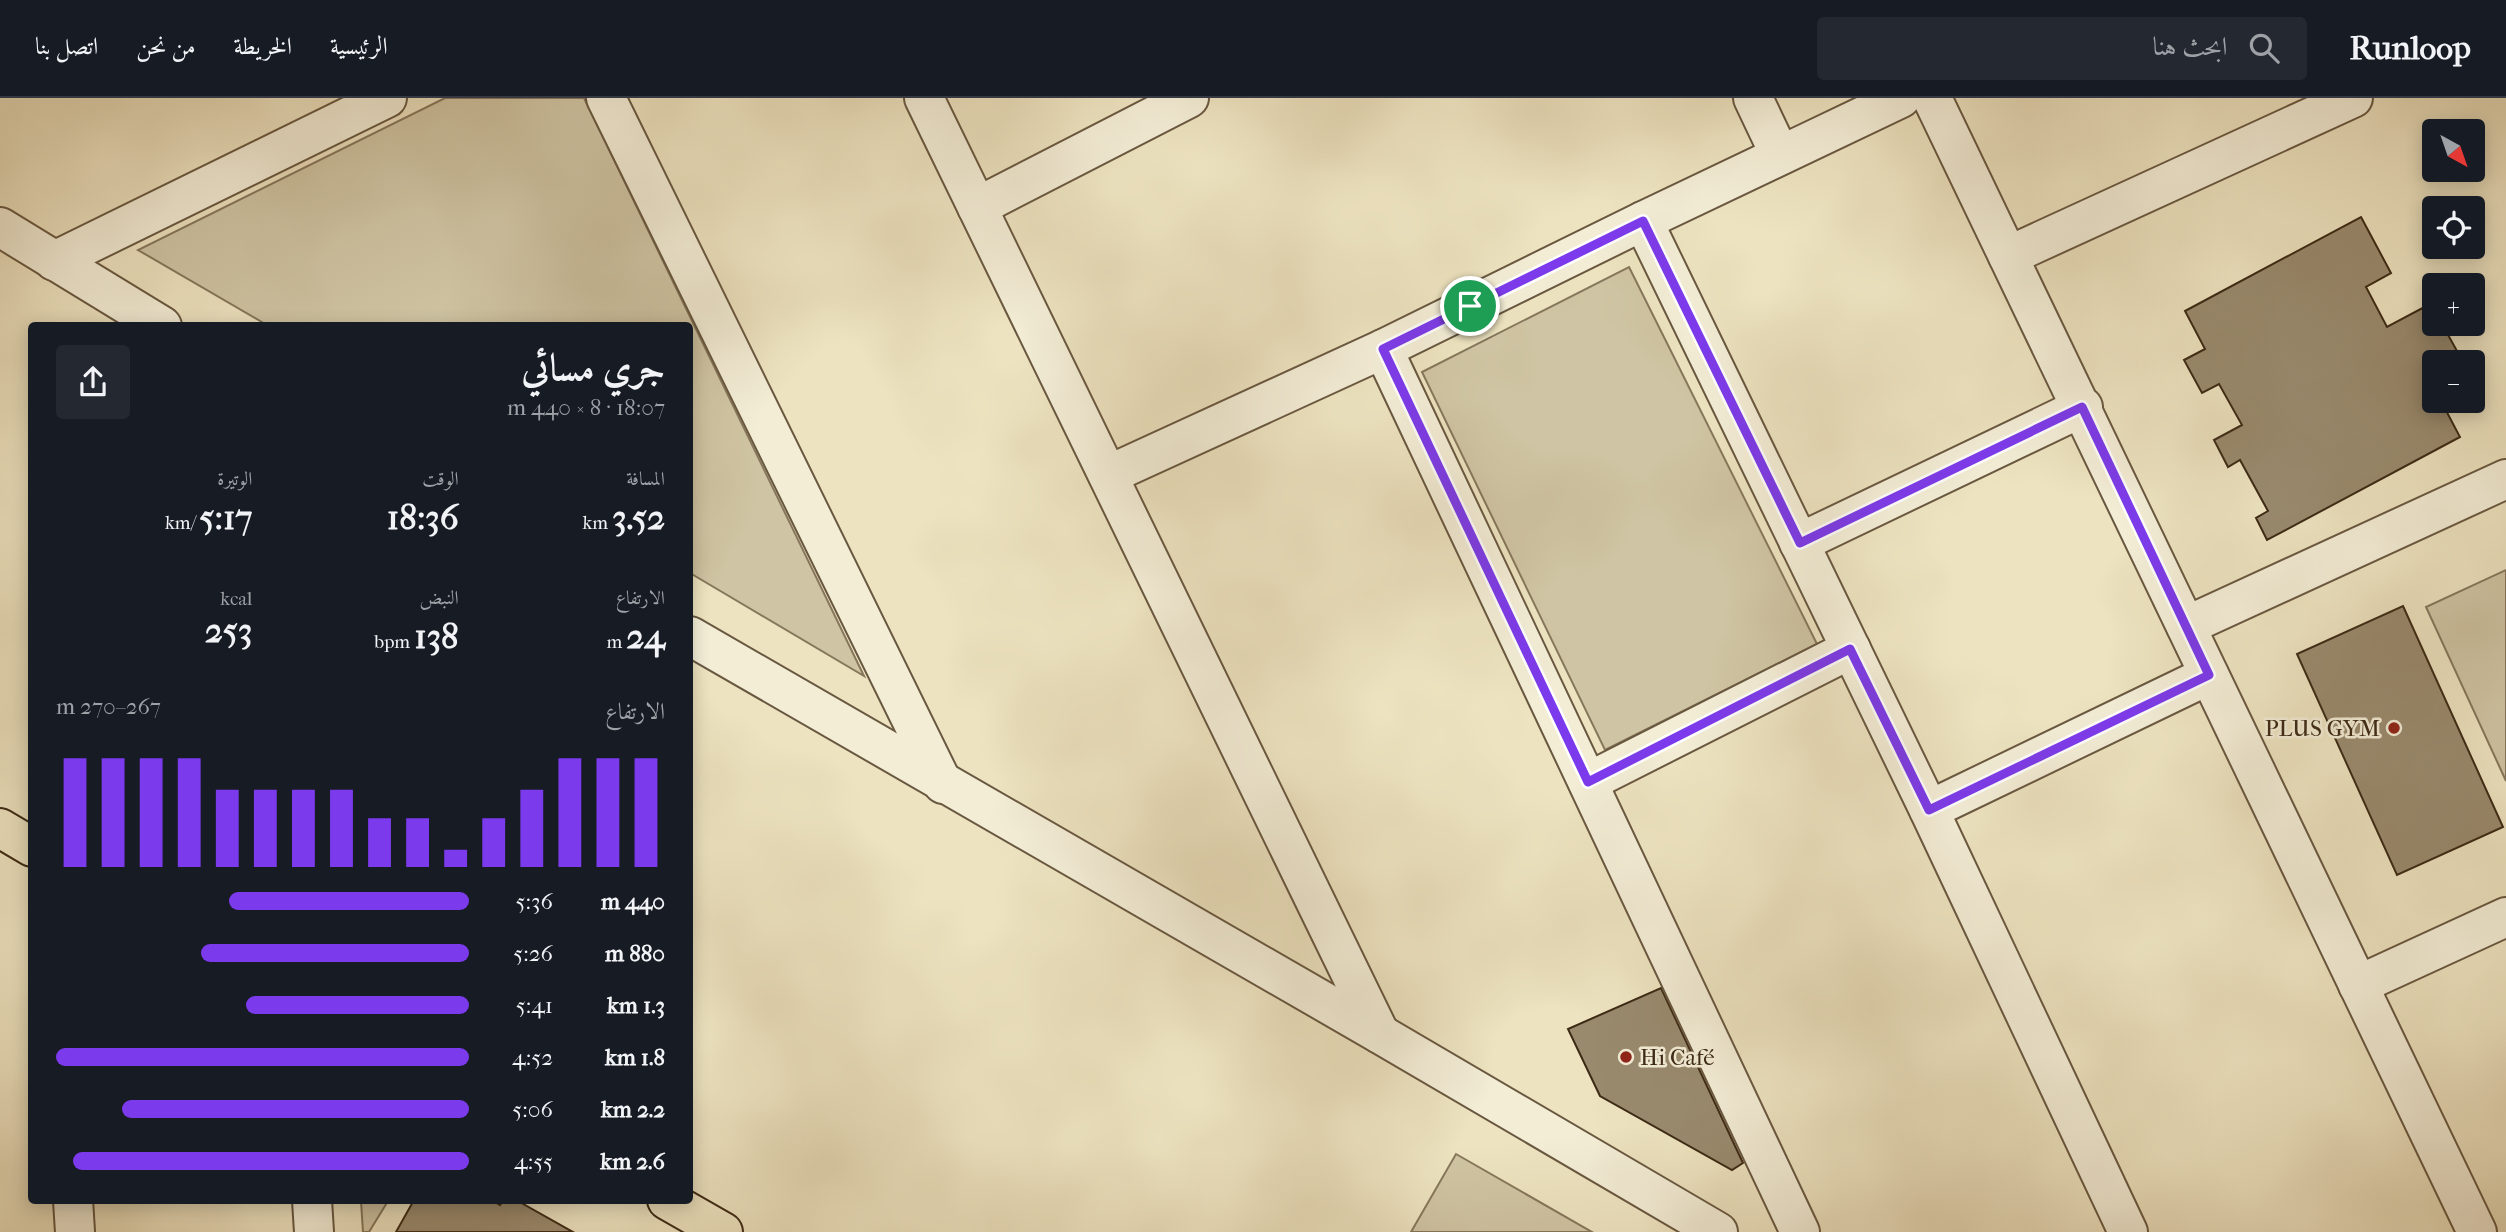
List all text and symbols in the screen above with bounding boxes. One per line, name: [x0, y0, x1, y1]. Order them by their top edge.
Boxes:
search box: [1817, 17, 2307, 80]
icon: search: [2245, 29, 2283, 67]
text: Runloop: [2349, 29, 2471, 68]
text: ابحث هنا: [2153, 31, 2227, 62]
text: اتصل بنا: [35, 32, 98, 60]
text: من نحن: [136, 32, 196, 60]
text: الخريطة: [234, 32, 292, 60]
text: الرئيسية: [330, 32, 388, 60]
north arrow: [2422, 119, 2485, 182]
map controls: [2422, 119, 2485, 413]
button: locate: [2422, 196, 2485, 259]
button: +: [2422, 273, 2485, 336]
pin: [1440, 276, 1500, 336]
icon: arrive: [1451, 287, 1489, 325]
button: share: [56, 345, 130, 419]
text: جري مسائي: [521, 345, 665, 390]
button: −: [2422, 350, 2485, 413]
text: 18:07 · 8 × 440 m: [507, 394, 665, 421]
text: الوتيرة: [217, 468, 252, 490]
text: الوقت: [422, 468, 459, 490]
text: المسافة: [626, 468, 665, 490]
text: 5:17: [199, 497, 252, 538]
text: 18:36: [387, 497, 459, 538]
text: 3.52: [612, 497, 665, 538]
text: /km: [165, 512, 199, 534]
text: km: [583, 512, 612, 534]
text: النبض: [420, 587, 459, 609]
text: الارتفاع: [616, 587, 665, 609]
text: kcal: [220, 588, 252, 610]
text: 253: [205, 610, 252, 651]
text: 138: [414, 616, 459, 657]
text: 24: [626, 616, 665, 657]
text: bpm: [374, 631, 414, 653]
text: m: [606, 631, 626, 653]
text: 267–270 m: [56, 693, 161, 720]
text: الارتفاع: [605, 698, 665, 725]
place label: PLUS GYM: [2265, 715, 2380, 742]
marker: PLUS GYM: [2386, 720, 2402, 736]
text: 5:36: [516, 888, 553, 915]
text: 440 m: [601, 888, 665, 915]
text: 5:26: [513, 940, 553, 967]
text: 880 m: [605, 940, 665, 967]
text: 5:41: [516, 992, 553, 1019]
text: 1.3 km: [607, 992, 665, 1019]
text: 4:52: [512, 1044, 553, 1071]
text: 1.8 km: [605, 1044, 665, 1071]
place label: Hi Café: [1640, 1044, 1715, 1071]
marker: Hi Café: [1618, 1049, 1634, 1065]
text: 5:06: [512, 1096, 553, 1123]
text: 2.2 km: [601, 1096, 665, 1123]
text: 4:55: [514, 1148, 553, 1175]
text: 2.6 km: [600, 1148, 665, 1175]

